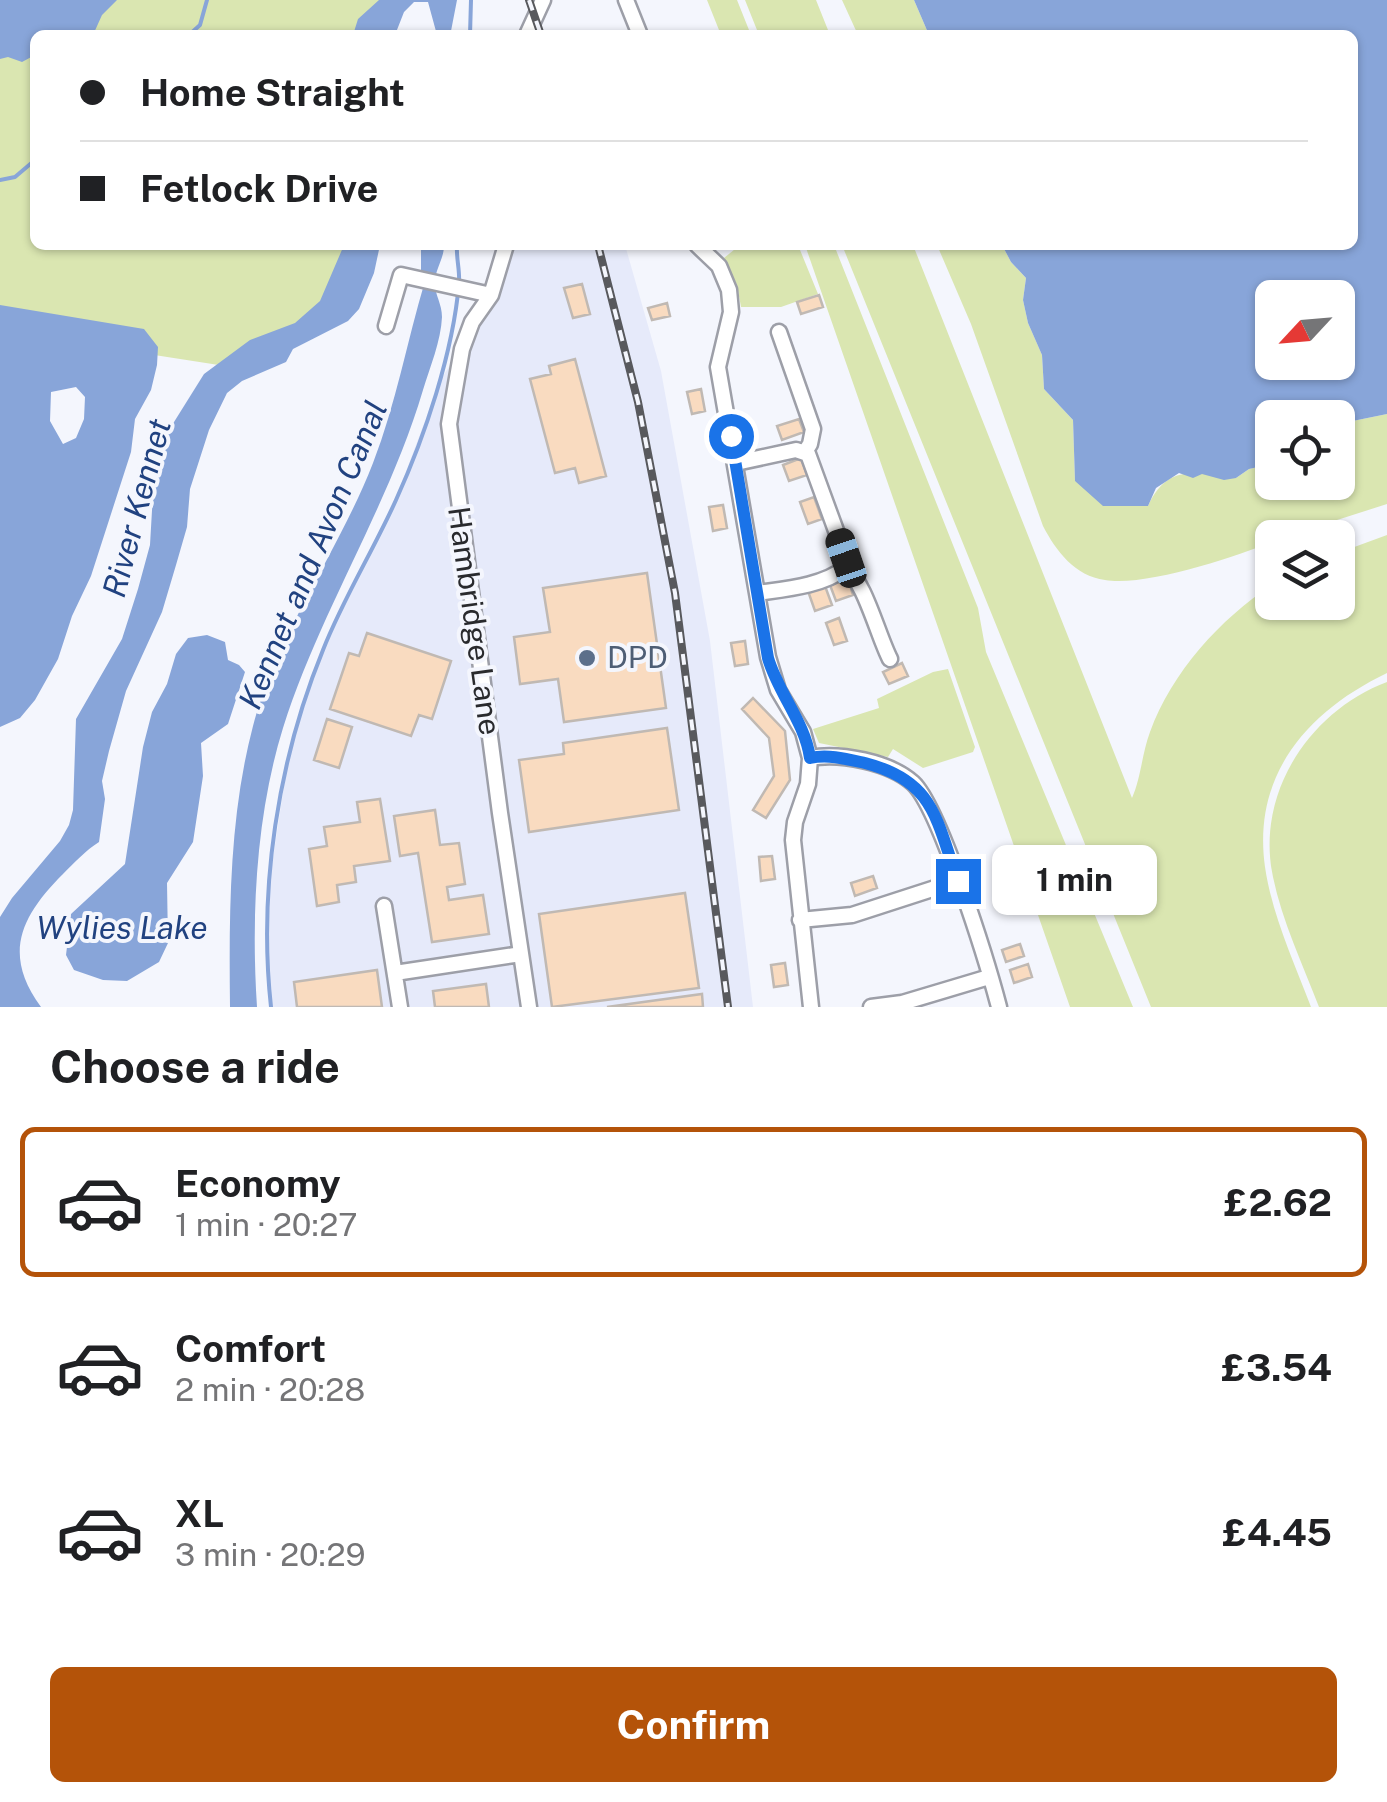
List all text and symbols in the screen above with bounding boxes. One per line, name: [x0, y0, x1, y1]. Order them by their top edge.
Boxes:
text: Home Straight: [140, 70, 405, 115]
text: Fetlock Drive: [140, 166, 378, 211]
north arrow: [1255, 280, 1355, 380]
map controls: [1255, 280, 1355, 620]
water label: Kennet and Avon Canal: [231, 395, 394, 714]
button: locate: [1255, 400, 1355, 500]
route start: [709, 414, 754, 459]
water label: River Kennet: [95, 415, 178, 601]
street label: Hambridge Lane: [441, 504, 509, 737]
button: layers: [1255, 520, 1355, 620]
car: [822, 525, 870, 591]
place label: DPD: [607, 639, 668, 675]
marker: DPD: [576, 647, 598, 669]
callout: 1 min: [993, 846, 1158, 916]
route end: [936, 859, 981, 904]
text: 1 min: [1036, 861, 1113, 898]
water label: Wylies Lake: [36, 909, 208, 946]
text: Choose a ride: [50, 1040, 340, 1093]
icon: car: [55, 1157, 145, 1247]
text: Economy: [175, 1161, 341, 1206]
text: £2.62: [1224, 1180, 1332, 1225]
text: 1 min · 20:27: [175, 1206, 358, 1243]
icon: car: [55, 1322, 145, 1412]
text: Comfort: [175, 1326, 326, 1371]
text: £3.54: [1221, 1345, 1332, 1390]
text: 2 min · 20:28: [175, 1371, 365, 1408]
icon: car: [55, 1487, 145, 1577]
text: XL: [175, 1491, 224, 1536]
text: £4.45: [1222, 1510, 1332, 1555]
text: 3 min · 20:29: [175, 1536, 365, 1573]
button: Confirm: [50, 1667, 1337, 1782]

